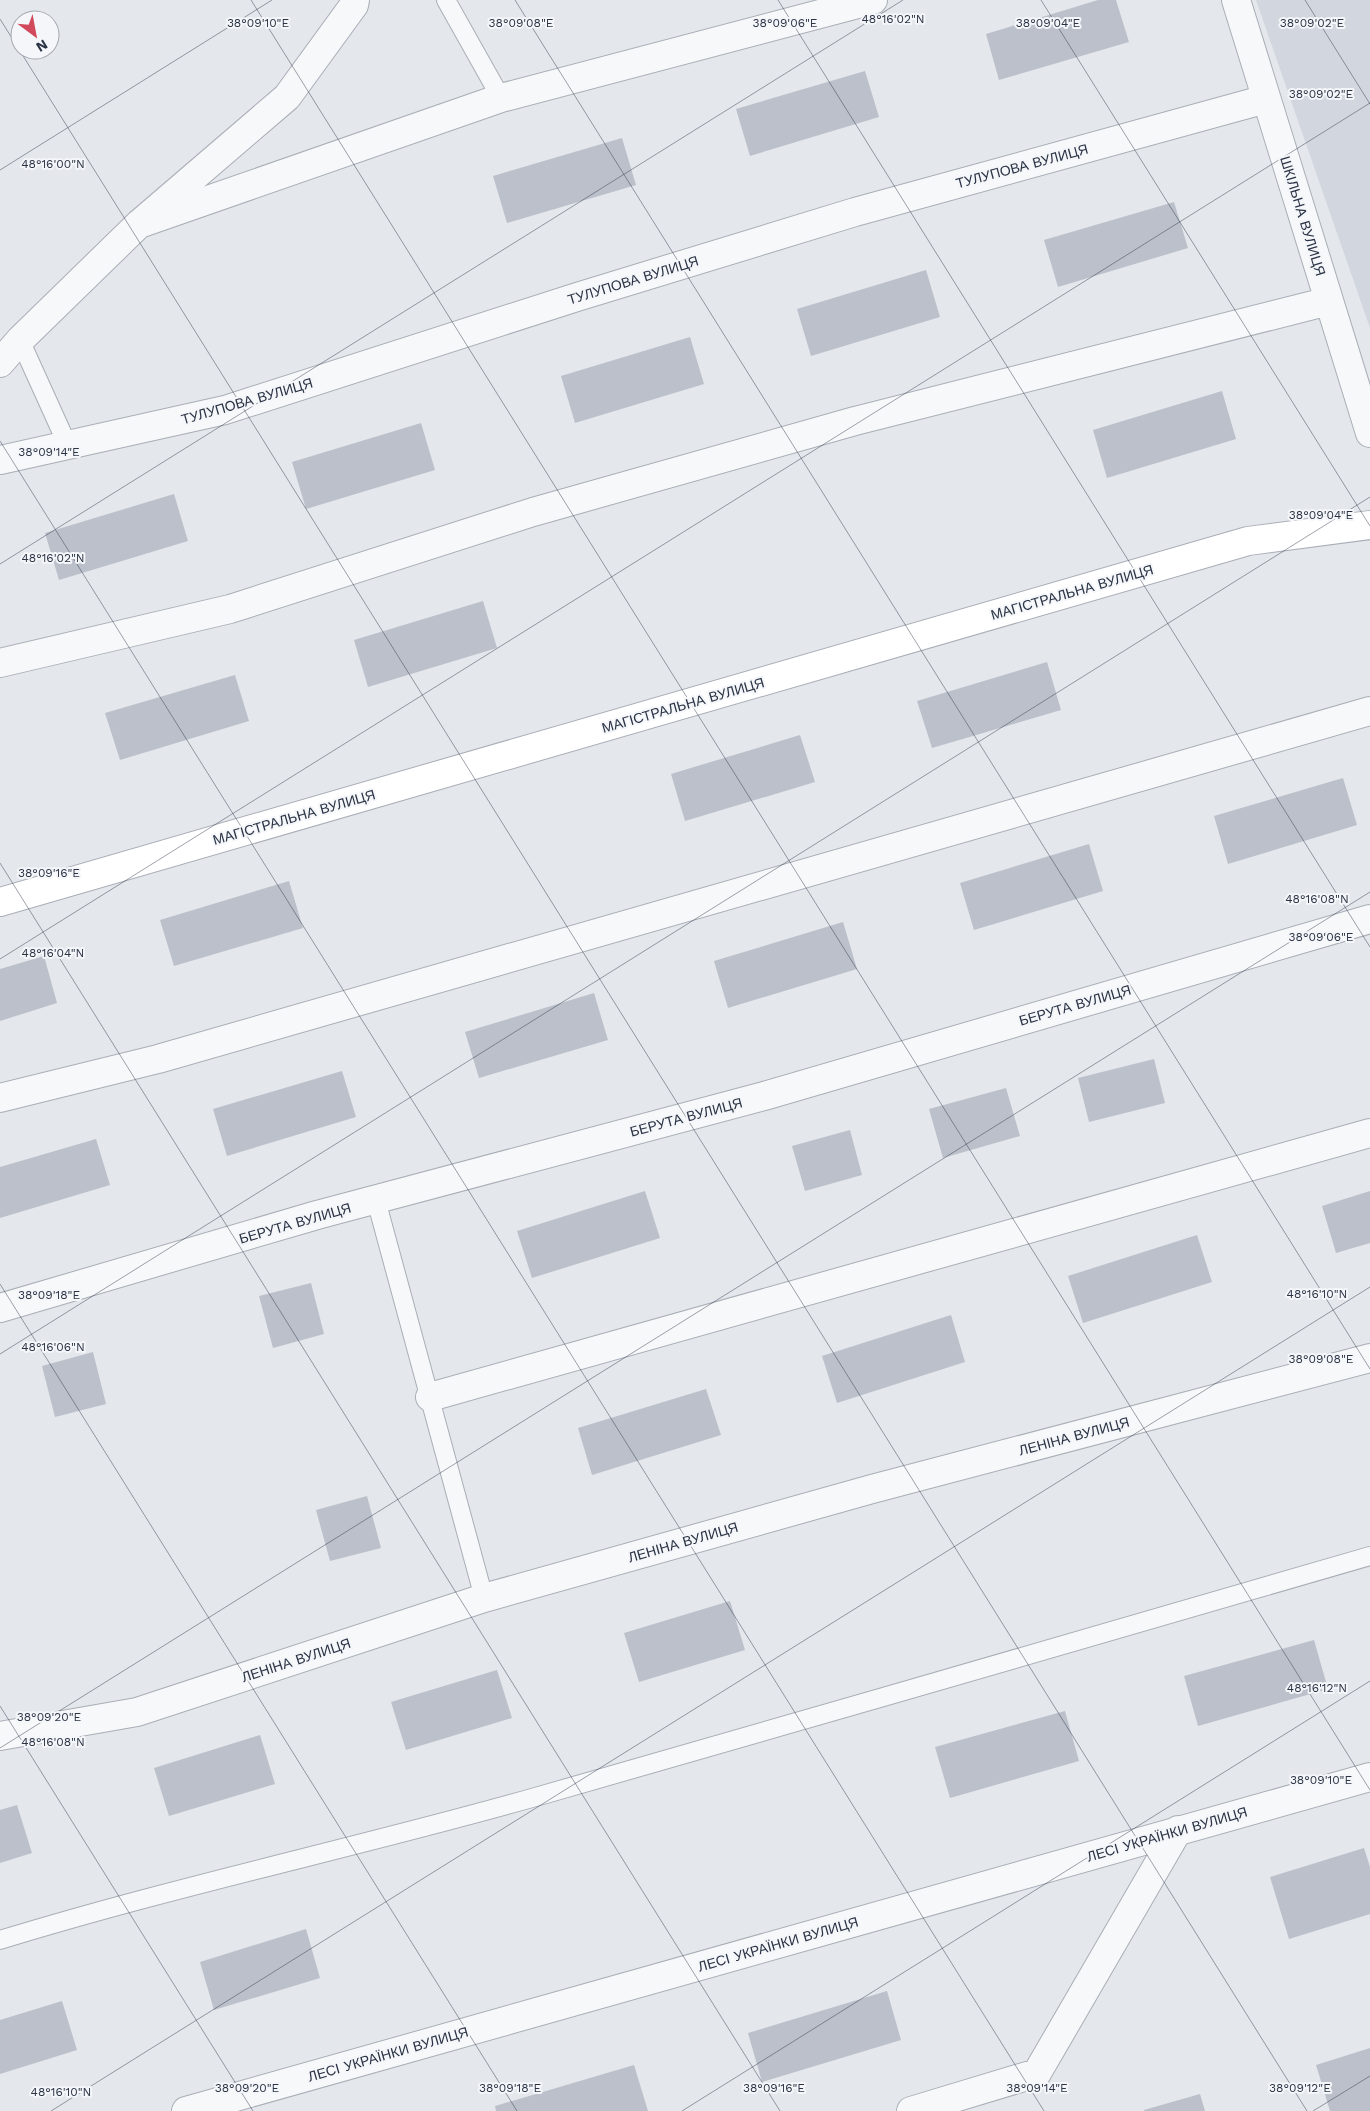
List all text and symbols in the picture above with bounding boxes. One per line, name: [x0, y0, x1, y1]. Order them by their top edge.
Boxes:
north arrow: [10, 10, 60, 60]
text: 48°16'02"N: [861, 12, 925, 26]
text: 38°09'10"E: [227, 16, 289, 30]
text: 38°09'08"E: [489, 16, 554, 30]
text: 38°09'06"E: [753, 16, 818, 30]
text: 38°09'04"E: [1016, 16, 1080, 30]
text: 38°09'02"E: [1280, 16, 1345, 30]
text: N: [33, 36, 51, 56]
text: 38°09'02"E: [1289, 87, 1354, 101]
street label: ТУЛУПОВА ВУЛИЦЯ: [954, 141, 1090, 191]
street label: ШКІЛЬНА ВУЛИЦЯ: [1277, 154, 1329, 278]
text: 48°16'00"N: [21, 157, 85, 171]
street label: ТУЛУПОВА ВУЛИЦЯ: [566, 252, 700, 308]
street label: ТУЛУПОВА ВУЛИЦЯ: [179, 375, 315, 427]
text: 38°09'14"E: [18, 445, 80, 459]
text: 38°09'04"E: [1289, 508, 1353, 522]
text: 48°16'02"N: [21, 551, 85, 565]
street label: МАГІСТРАЛЬНА ВУЛИЦЯ: [989, 561, 1155, 623]
street label: МАГІСТРАЛЬНА ВУЛИЦЯ: [600, 674, 766, 736]
street label: МАГІСТРАЛЬНА ВУЛИЦЯ: [211, 786, 377, 848]
text: 38°09'16"E: [18, 866, 80, 880]
text: 48°16'08"N: [1285, 892, 1349, 906]
text: 38°09'06"E: [1289, 930, 1354, 944]
text: 48°16'04"N: [22, 946, 84, 960]
street label: БЕРУТА ВУЛИЦЯ: [1017, 981, 1133, 1029]
street label: БЕРУТА ВУЛИЦЯ: [628, 1094, 744, 1140]
street label: БЕРУТА ВУЛИЦЯ: [237, 1199, 353, 1247]
text: 48°16'10"N: [1287, 1287, 1347, 1301]
text: 38°09'18"E: [18, 1288, 80, 1302]
text: 48°16'06"N: [21, 1340, 85, 1354]
text: 38°09'08"E: [1289, 1352, 1354, 1366]
street label: ЛЕНІНА ВУЛИЦЯ: [1017, 1414, 1131, 1458]
street label: ЛЕНІНА ВУЛИЦЯ: [626, 1519, 740, 1565]
street label: ЛЕНІНА ВУЛИЦЯ: [239, 1635, 353, 1685]
text: 48°16'12"N: [1287, 1681, 1347, 1695]
text: 38°09'20"E: [17, 1710, 82, 1724]
text: 48°16'08"N: [21, 1735, 85, 1749]
text: 38°09'10"E: [1290, 1773, 1352, 1787]
street label: ЛЕСІ УКРАЇНКИ ВУЛИЦЯ: [1085, 1803, 1249, 1865]
street label: ЛЕСІ УКРАЇНКИ ВУЛИЦЯ: [696, 1913, 860, 1975]
street label: ЛЕСІ УКРАЇНКИ ВУЛИЦЯ: [306, 2023, 470, 2085]
text: 38°09'20"E: [215, 2081, 280, 2095]
text: 38°09'18"E: [479, 2081, 541, 2095]
text: 38°09'16"E: [743, 2081, 805, 2095]
text: 38°09'14"E: [1006, 2081, 1068, 2095]
text: 38°09'12"E: [1269, 2081, 1331, 2095]
text: 48°16'10"N: [31, 2085, 91, 2099]

